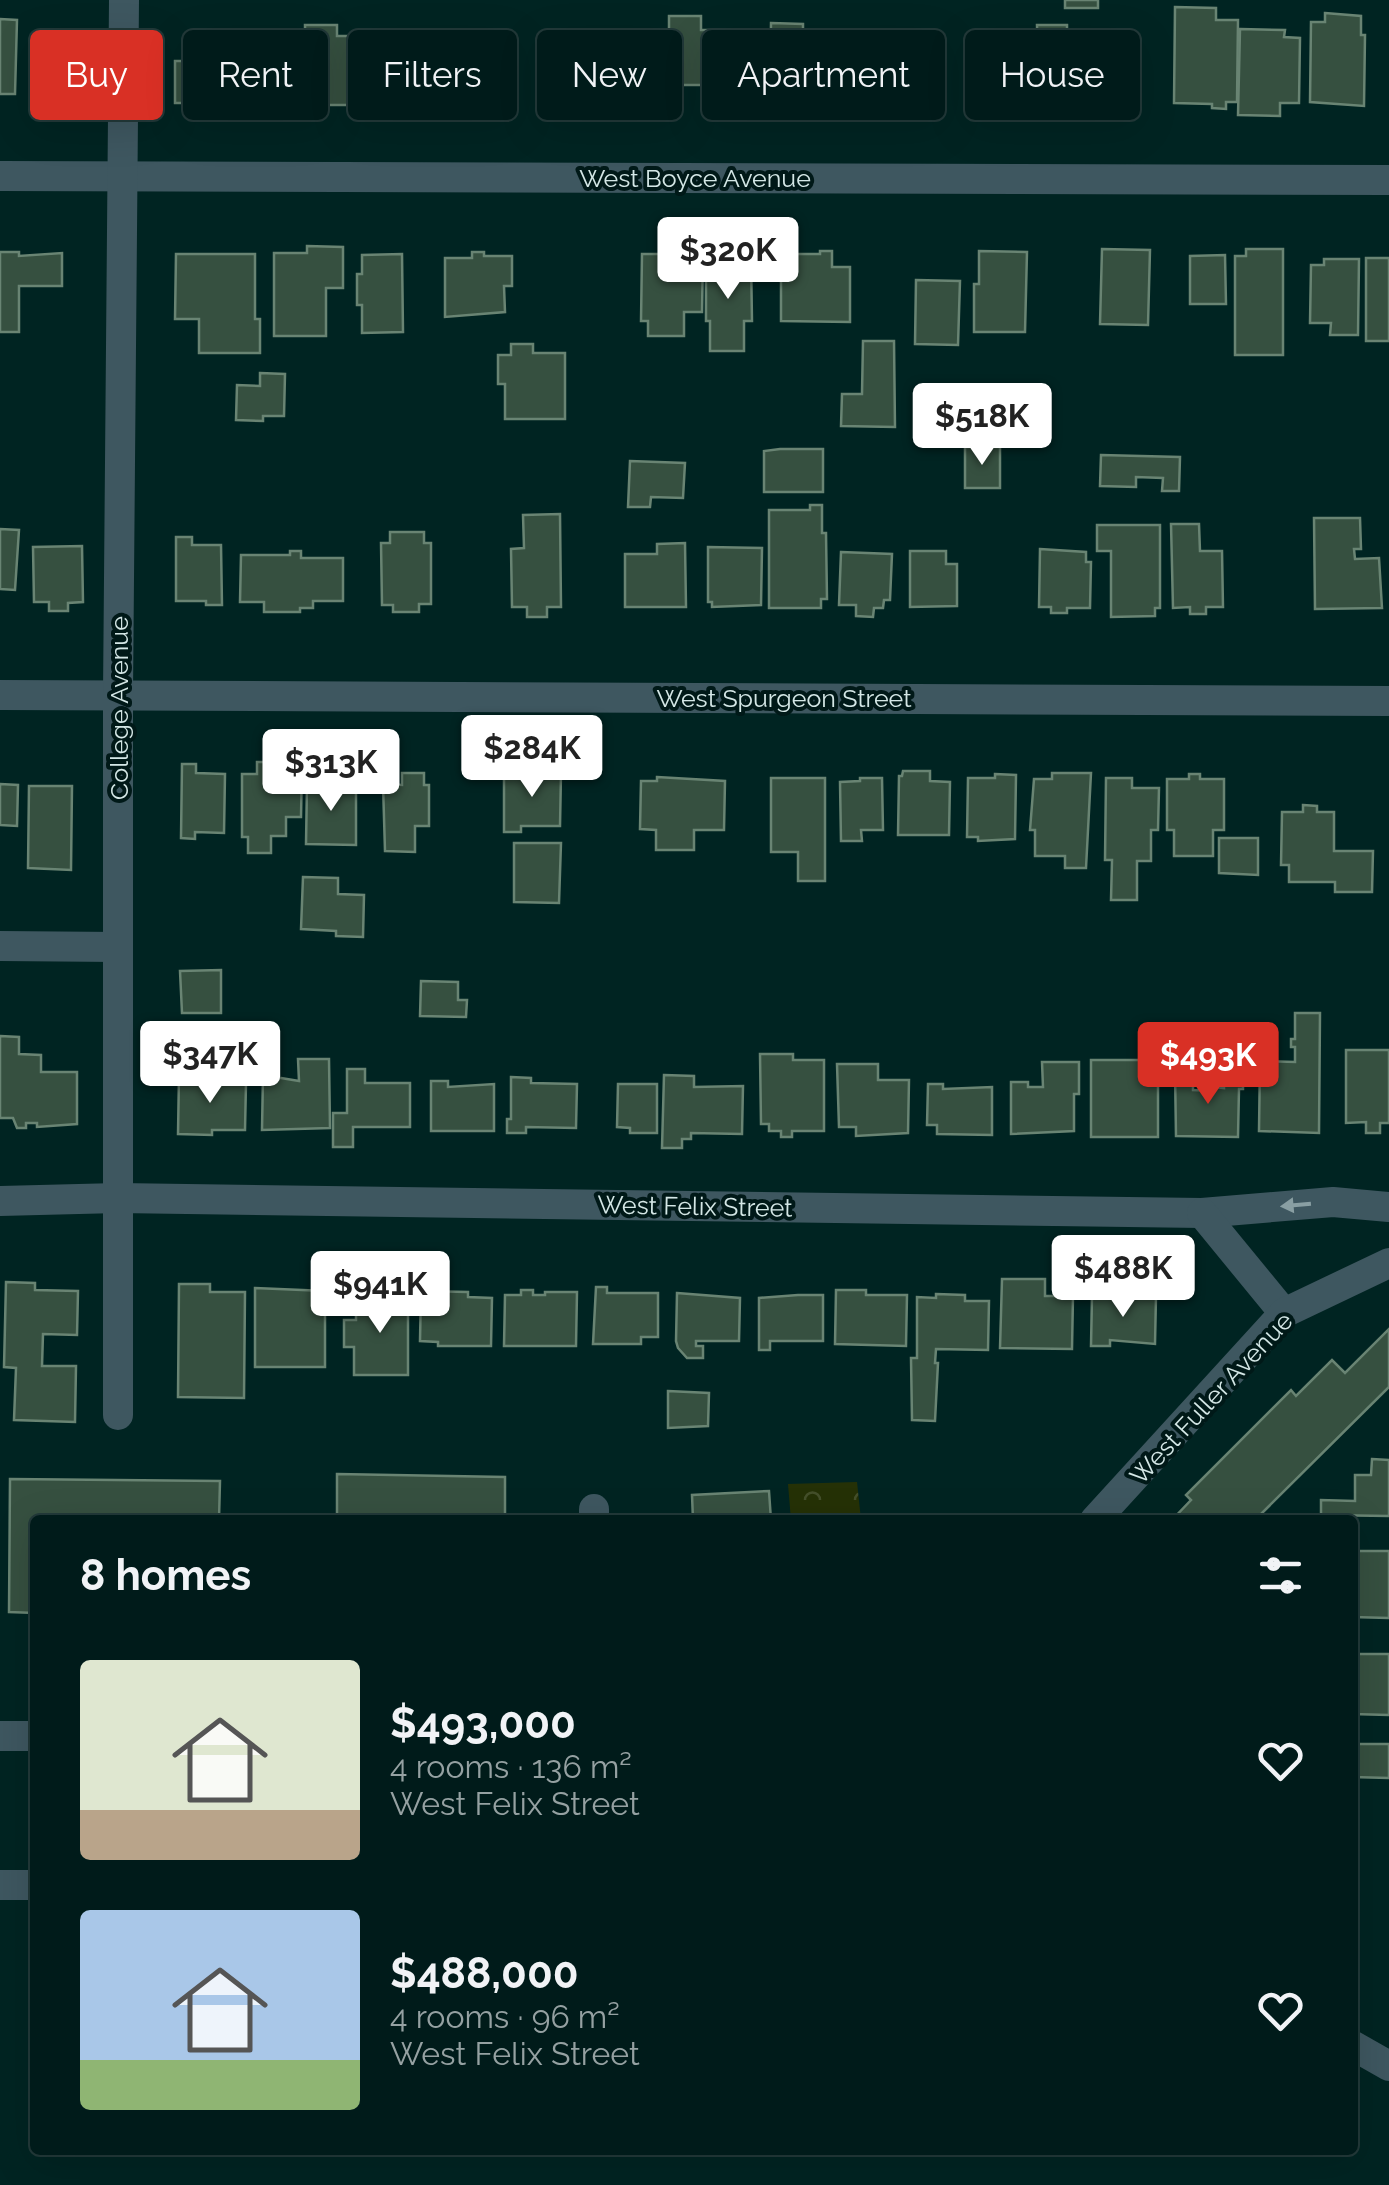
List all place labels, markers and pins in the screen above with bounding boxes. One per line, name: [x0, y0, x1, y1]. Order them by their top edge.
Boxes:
pin: $320K: [658, 217, 798, 302]
pin: $518K: [912, 383, 1052, 468]
pin: $284K: [462, 715, 602, 800]
pin: $313K: [261, 729, 401, 814]
pin: $347K: [140, 1021, 280, 1106]
pin: $493K: [1138, 1022, 1278, 1107]
pin: $488K: [1053, 1235, 1193, 1320]
pin: $941K: [310, 1251, 450, 1336]

